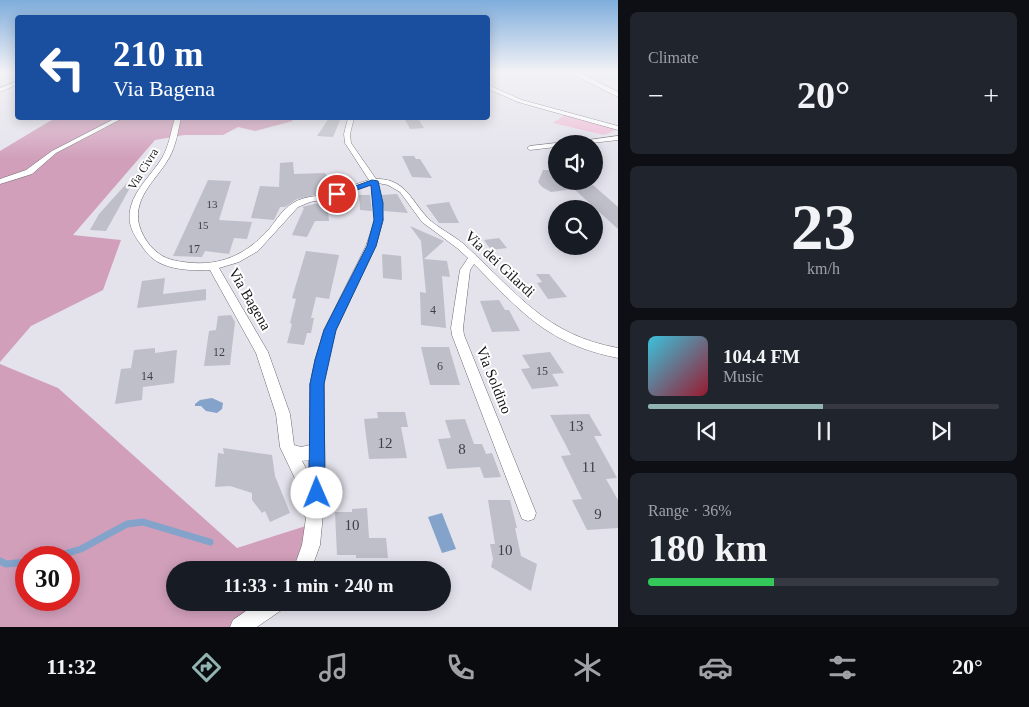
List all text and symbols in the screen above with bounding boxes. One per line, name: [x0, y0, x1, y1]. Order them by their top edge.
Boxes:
icon: left: [30, 35, 95, 100]
text: 210 m: [113, 35, 203, 74]
text: Climate: [648, 49, 699, 66]
text: 20°: [797, 74, 850, 116]
text: Via Bagena: [113, 76, 215, 101]
text: −: [648, 80, 664, 111]
text: +: [983, 80, 999, 111]
map controls: [548, 135, 603, 255]
button: sound: [548, 135, 603, 190]
street label: Via Civra: [125, 145, 162, 192]
pin: [316, 173, 358, 215]
icon: arrive: [323, 180, 351, 208]
text: 23: [791, 191, 856, 263]
house number: 13: [207, 198, 218, 210]
button: search: [548, 200, 603, 255]
house number: 15: [198, 219, 209, 231]
street label: Via dei Gilardi: [462, 228, 538, 300]
house number: 17: [188, 242, 200, 256]
text: km/h: [807, 260, 840, 277]
street label: Via Bagena: [226, 265, 274, 333]
house number: 4: [430, 303, 436, 317]
street label: Via Soldino: [473, 344, 515, 416]
house number: 12: [213, 345, 225, 359]
text: 104.4 FM: [723, 346, 800, 367]
house number: 6: [437, 359, 443, 373]
house number: 15: [536, 364, 548, 378]
text: Music: [723, 368, 763, 385]
house number: 14: [141, 369, 153, 383]
icon: previous: [693, 417, 721, 445]
icon: pause: [810, 417, 838, 445]
icon: next: [927, 417, 955, 445]
house number: 13: [569, 418, 584, 434]
house number: 12: [378, 435, 393, 451]
house number: 8: [458, 441, 466, 457]
house number: 11: [582, 459, 596, 475]
position arrow: [290, 466, 342, 518]
text: Range · 36%: [648, 502, 732, 519]
house number: 9: [594, 506, 602, 522]
house number: 10: [345, 517, 360, 533]
text: 180 km: [648, 527, 767, 569]
house number: 10: [498, 542, 513, 558]
speed limit sign: 30: [15, 546, 80, 611]
text: 11:33 · 1 min · 240 m: [224, 575, 393, 596]
icon: directions: [189, 650, 224, 685]
icon: music: [316, 650, 351, 685]
icon: phone: [443, 650, 478, 685]
icon: climate: [570, 650, 605, 685]
icon: car: [698, 650, 733, 685]
icon: filters: [825, 650, 860, 685]
text: 11:32: [46, 654, 96, 679]
text: 20°: [952, 654, 983, 679]

